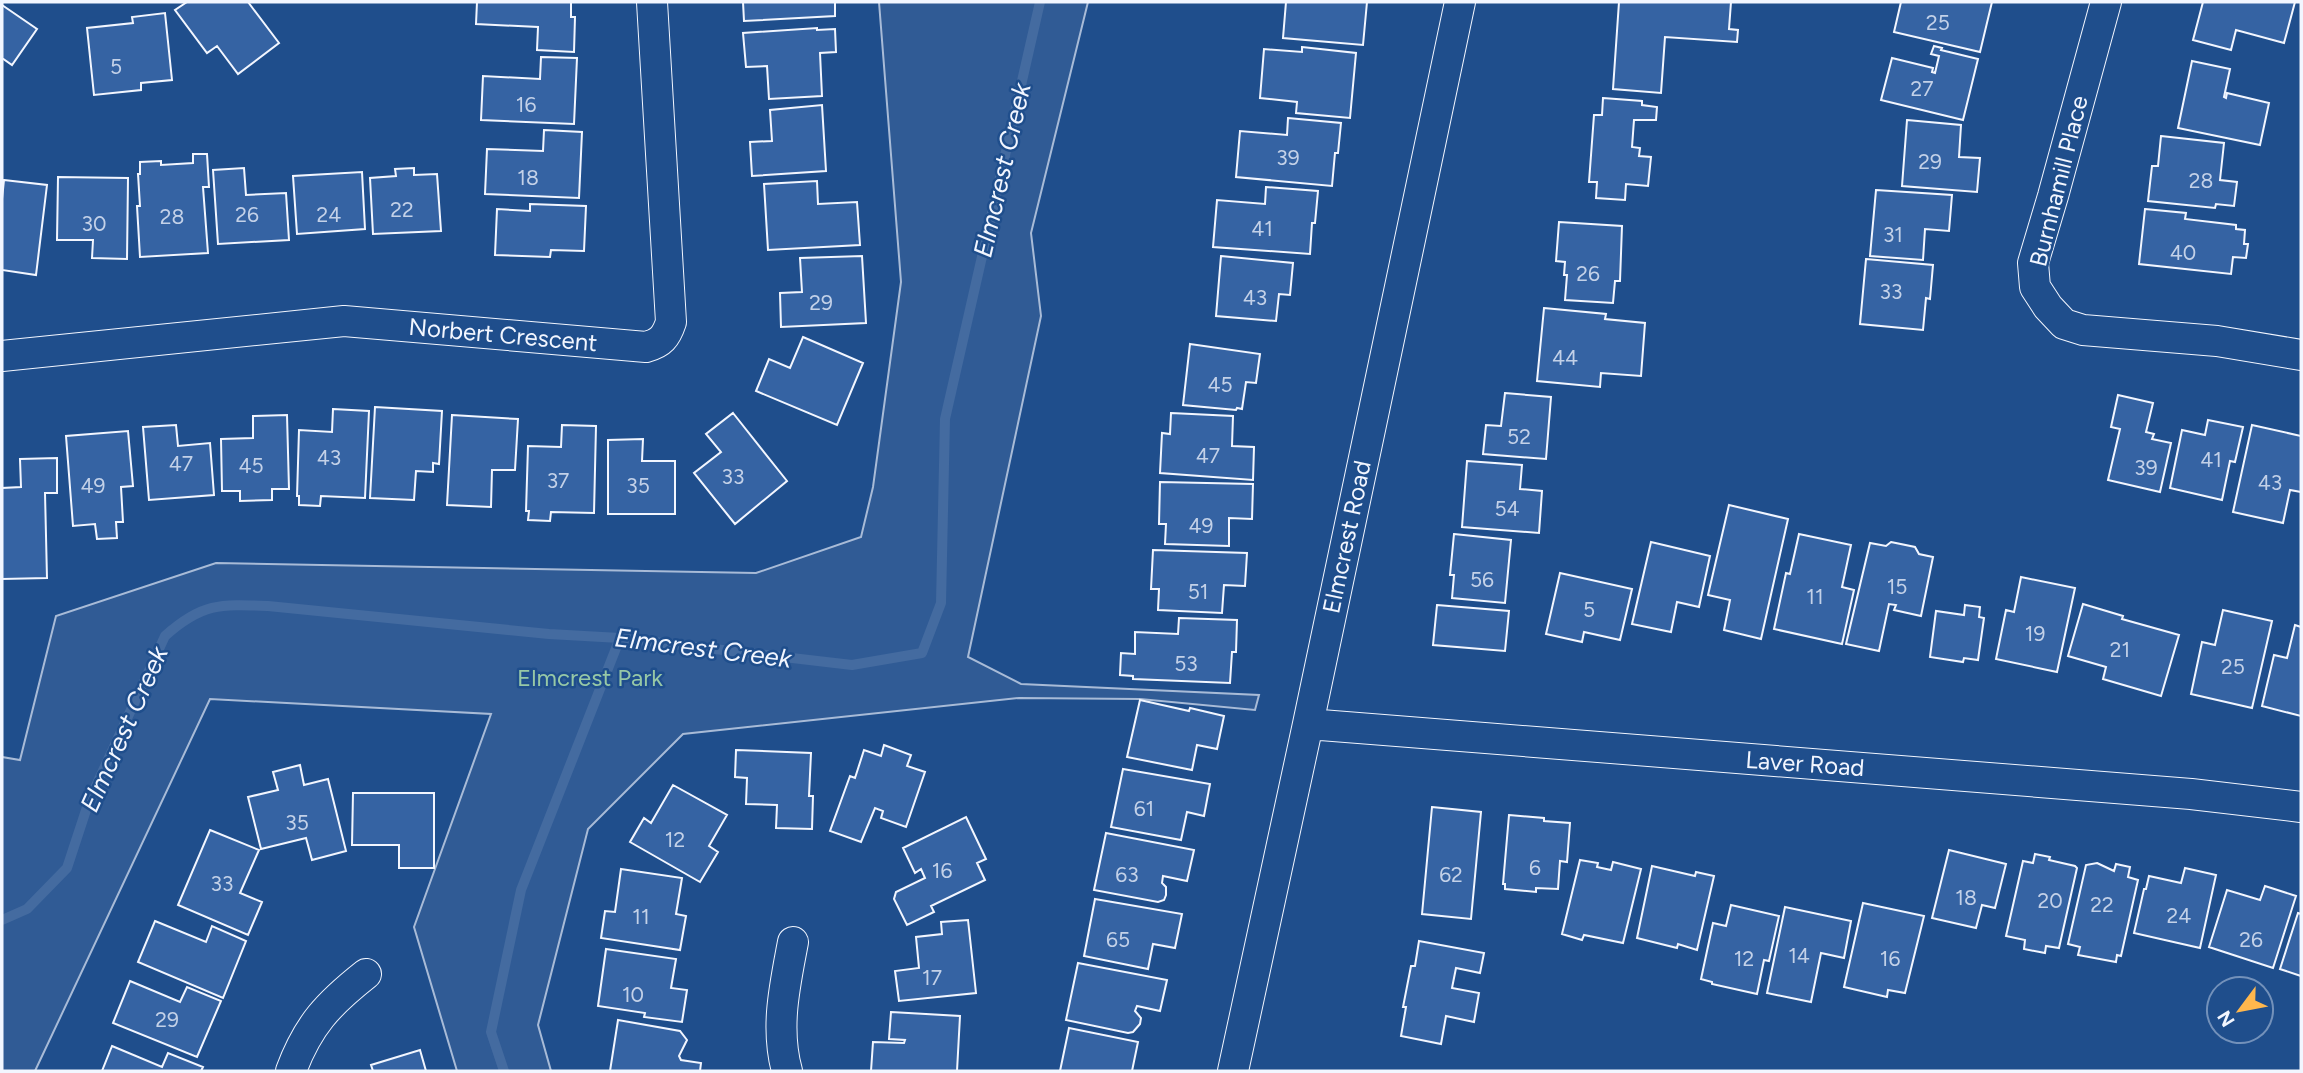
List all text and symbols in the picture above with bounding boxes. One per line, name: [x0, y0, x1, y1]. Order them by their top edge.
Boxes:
house number: 25: [1926, 10, 1950, 35]
house number: 5: [110, 54, 122, 79]
house number: 27: [1910, 76, 1934, 101]
water label: Elmcrest Creek: [966, 78, 1038, 260]
house number: 16: [516, 92, 536, 117]
street label: Burnhamill Place: [2023, 92, 2094, 269]
house number: 39: [1276, 145, 1300, 170]
house number: 29: [1918, 149, 1942, 174]
house number: 18: [517, 165, 539, 190]
house number: 28: [2189, 168, 2213, 193]
house number: 22: [390, 197, 414, 222]
house number: 26: [235, 202, 259, 227]
house number: 24: [317, 202, 341, 227]
house number: 28: [160, 204, 184, 229]
house number: 30: [82, 211, 106, 236]
house number: 41: [1251, 216, 1273, 241]
house number: 31: [1883, 222, 1903, 247]
house number: 40: [2170, 240, 2196, 265]
house number: 26: [1576, 261, 1600, 286]
house number: 33: [1880, 279, 1902, 304]
house number: 43: [1243, 285, 1267, 310]
house number: 29: [809, 290, 833, 315]
street label: Norbert Crescent: [408, 312, 599, 357]
house number: 44: [1552, 345, 1578, 370]
house number: 45: [1207, 372, 1233, 397]
house number: 52: [1507, 424, 1531, 449]
house number: 47: [1196, 443, 1220, 468]
house number: 43: [317, 445, 341, 470]
house number: 41: [2200, 447, 2222, 472]
house number: 47: [169, 451, 193, 476]
house number: 45: [238, 453, 264, 478]
house number: 39: [2134, 455, 2158, 480]
street label: Elmcrest Road: [1316, 458, 1377, 616]
house number: 33: [722, 464, 744, 489]
house number: 37: [547, 468, 569, 493]
house number: 43: [2258, 470, 2282, 495]
house number: 49: [81, 473, 105, 498]
house number: 35: [626, 473, 650, 498]
house number: 54: [1494, 496, 1520, 521]
house number: 49: [1189, 513, 1213, 538]
house number: 56: [1470, 567, 1494, 592]
house number: 15: [1887, 574, 1907, 599]
house number: 51: [1188, 579, 1208, 604]
house number: 11: [1806, 584, 1824, 609]
house number: 5: [1583, 597, 1595, 622]
water label: Elmcrest Creek: [613, 621, 795, 675]
house number: 19: [2025, 621, 2045, 646]
house number: 21: [2110, 637, 2130, 662]
water label: Elmcrest Creek: [73, 640, 175, 817]
house number: 53: [1174, 651, 1198, 676]
house number: 25: [2221, 654, 2245, 679]
park label: Elmcrest Park: [517, 663, 663, 692]
street label: Laver Road: [1745, 745, 1865, 782]
house number: 61: [1134, 796, 1154, 821]
house number: 35: [285, 810, 309, 835]
house number: 12: [665, 827, 685, 852]
house number: 6: [1529, 855, 1541, 880]
house number: 16: [932, 858, 952, 883]
house number: 63: [1115, 862, 1139, 887]
house number: 62: [1439, 862, 1463, 887]
house number: 33: [211, 871, 233, 896]
house number: 18: [1955, 885, 1977, 910]
house number: 20: [2037, 888, 2063, 913]
house number: 22: [2090, 892, 2114, 917]
house number: 24: [2167, 903, 2191, 928]
house number: 11: [632, 904, 650, 929]
house number: 65: [1106, 927, 1130, 952]
house number: 26: [2239, 927, 2263, 952]
house number: 14: [1788, 943, 1810, 968]
house number: 12: [1734, 946, 1754, 971]
house number: 16: [1880, 946, 1900, 971]
house number: 17: [922, 965, 942, 990]
north arrow: [2205, 975, 2275, 1045]
house number: 10: [622, 982, 644, 1007]
text: N: [2212, 1006, 2240, 1031]
house number: 29: [155, 1007, 179, 1032]

